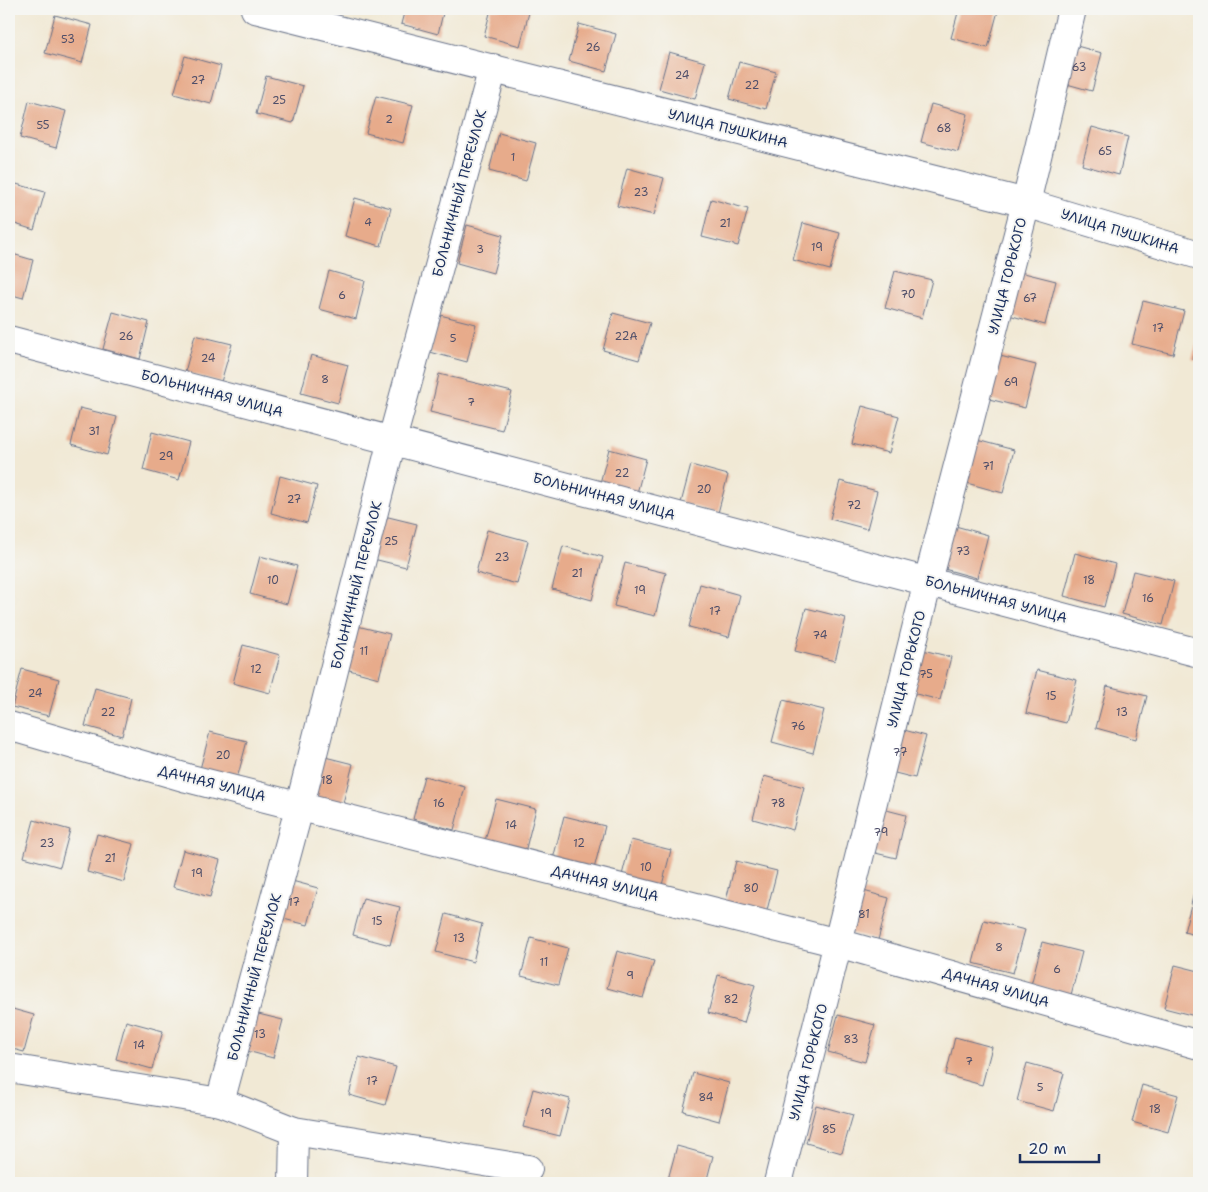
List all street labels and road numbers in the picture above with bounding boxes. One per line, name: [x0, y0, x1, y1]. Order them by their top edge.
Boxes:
street label: УЛИЦА ПУШКИНА: [666, 104, 790, 152]
street label: БОЛЬНИЧНЫЙ ПЕРЕУЛОК: [428, 107, 490, 279]
street label: УЛИЦА ПУШКИНА: [1059, 204, 1181, 258]
street label: УЛИЦА ГОРЬКОГО: [984, 216, 1030, 336]
street label: БОЛЬНИЧНАЯ УЛИЦА: [139, 365, 285, 421]
street label: БОЛЬНИЧНАЯ УЛИЦА: [531, 468, 677, 524]
street label: БОЛЬНИЧНЫЙ ПЕРЕУЛОК: [326, 499, 386, 671]
street label: БОЛЬНИЧНАЯ УЛИЦА: [923, 571, 1069, 627]
street label: УЛИЦА ГОРЬКОГО: [883, 609, 929, 729]
street label: ДАЧНАЯ УЛИЦА: [156, 761, 268, 805]
street label: ДАЧНАЯ УЛИЦА: [549, 861, 661, 905]
street label: БОЛЬНИЧНЫЙ ПЕРЕУЛОК: [223, 891, 285, 1063]
street label: ДАЧНАЯ УЛИЦА: [941, 963, 1051, 1011]
street label: УЛИЦА ГОРЬКОГО: [785, 1002, 831, 1122]

